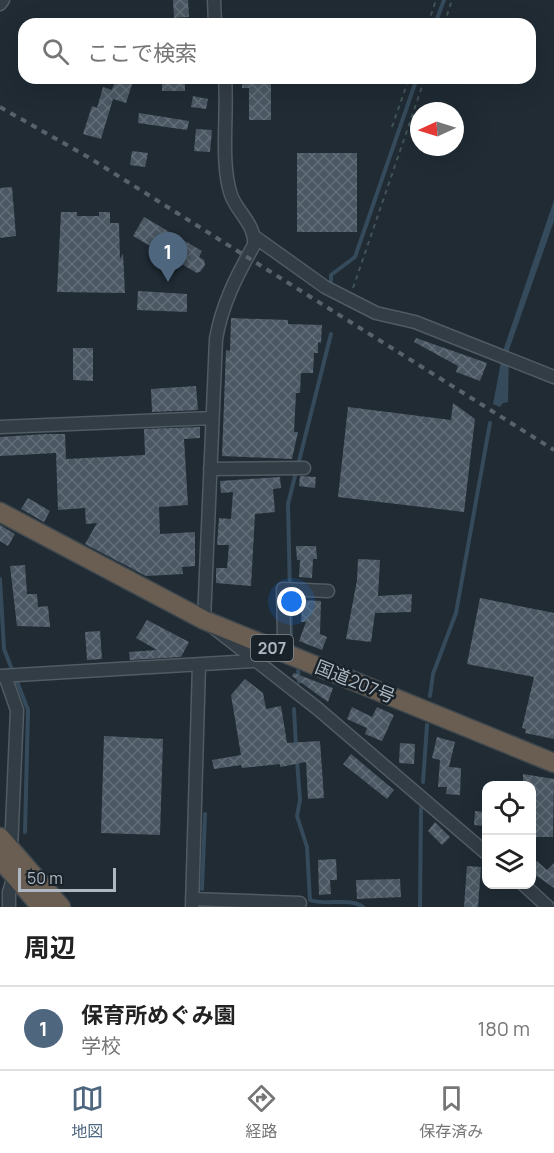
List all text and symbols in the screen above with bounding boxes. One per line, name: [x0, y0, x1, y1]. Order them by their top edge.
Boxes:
search box: [18, 18, 536, 84]
icon: search: [39, 35, 72, 68]
text: ここで検索: [87, 38, 197, 68]
north arrow: [410, 102, 464, 156]
pin: 1: [148, 232, 188, 282]
your location: [277, 587, 306, 616]
road number: 207: [251, 635, 293, 661]
street label: 国道207号: [312, 654, 399, 708]
map controls: [482, 781, 536, 889]
button: locate: [482, 781, 536, 835]
button: layers: [482, 835, 536, 889]
scale bar: [18, 865, 116, 892]
text: 50 m: [27, 867, 63, 889]
text: 周辺: [24, 929, 76, 965]
text: 保育所めぐみ園: [81, 1000, 236, 1030]
text: 1: [39, 1015, 48, 1042]
text: 180 m: [477, 1015, 530, 1042]
text: 学校: [81, 1032, 121, 1059]
tab: 地図: [71, 1082, 104, 1142]
tab: 経路: [245, 1082, 278, 1142]
tab: 保存済み: [419, 1082, 483, 1142]

